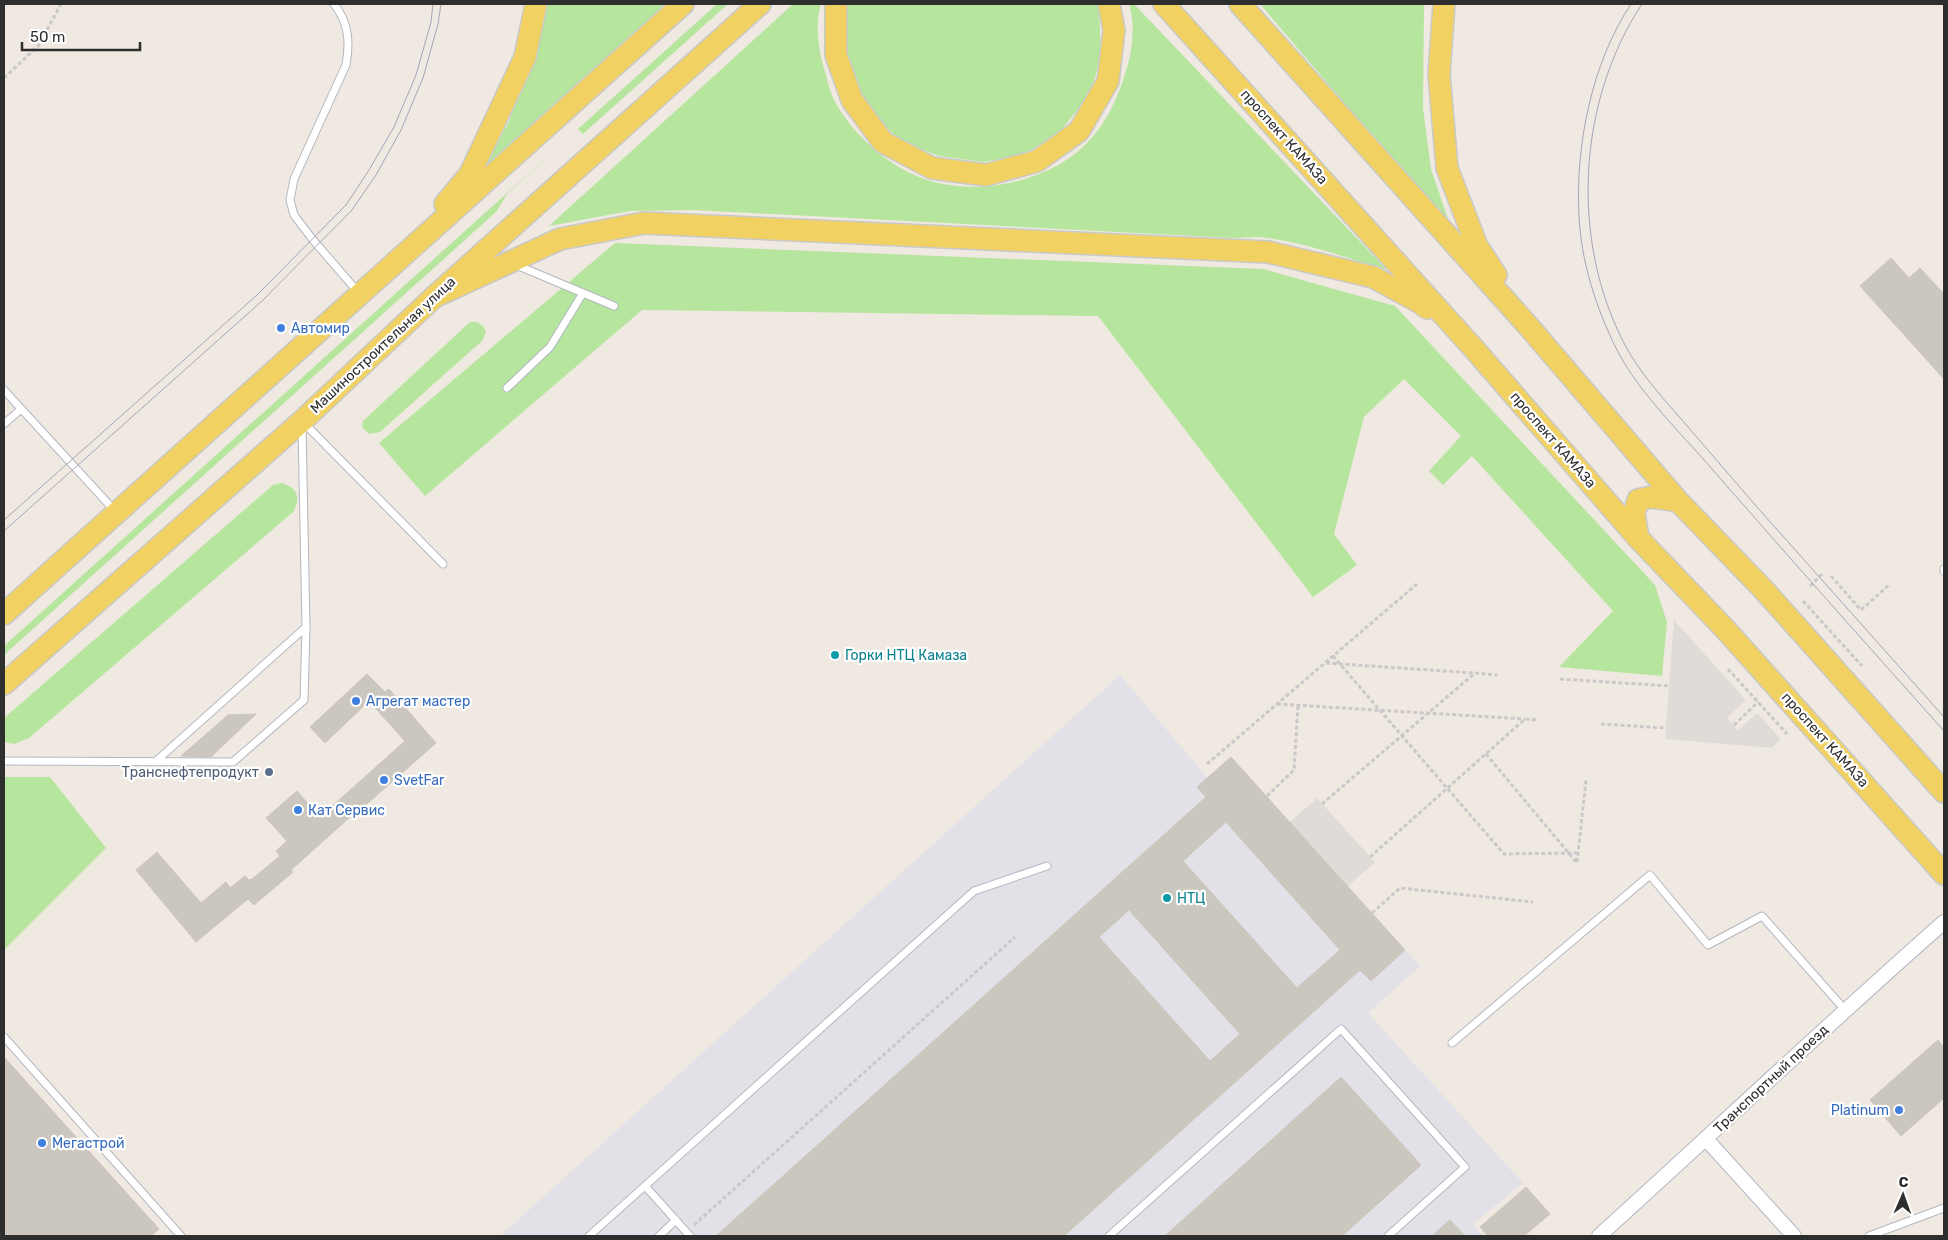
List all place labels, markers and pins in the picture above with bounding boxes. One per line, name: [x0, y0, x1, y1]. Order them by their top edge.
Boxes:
place label: Автомир: [291, 320, 350, 337]
marker: Автомир: [275, 322, 287, 334]
place label: Горки НТЦ Камаза: [845, 647, 967, 664]
marker: Горки НТЦ Камаза: [829, 649, 841, 661]
place label: Агрегат мастер: [366, 693, 470, 710]
marker: Агрегат мастер: [350, 695, 362, 707]
place label: Транснефтепродукт: [122, 764, 259, 781]
marker: Транснефтепродукт: [263, 766, 275, 778]
place label: SvetFar: [394, 772, 445, 789]
marker: SvetFar: [378, 774, 390, 786]
place label: Кат Сервис: [308, 802, 385, 819]
marker: Кат Сервис: [292, 804, 304, 816]
place label: НТЦ: [1177, 890, 1205, 907]
marker: НТЦ: [1161, 892, 1173, 904]
place label: Platinum: [1831, 1102, 1889, 1119]
marker: Platinum: [1893, 1104, 1905, 1116]
place label: Мегастрой: [52, 1135, 125, 1152]
marker: Мегастрой: [36, 1137, 48, 1149]

